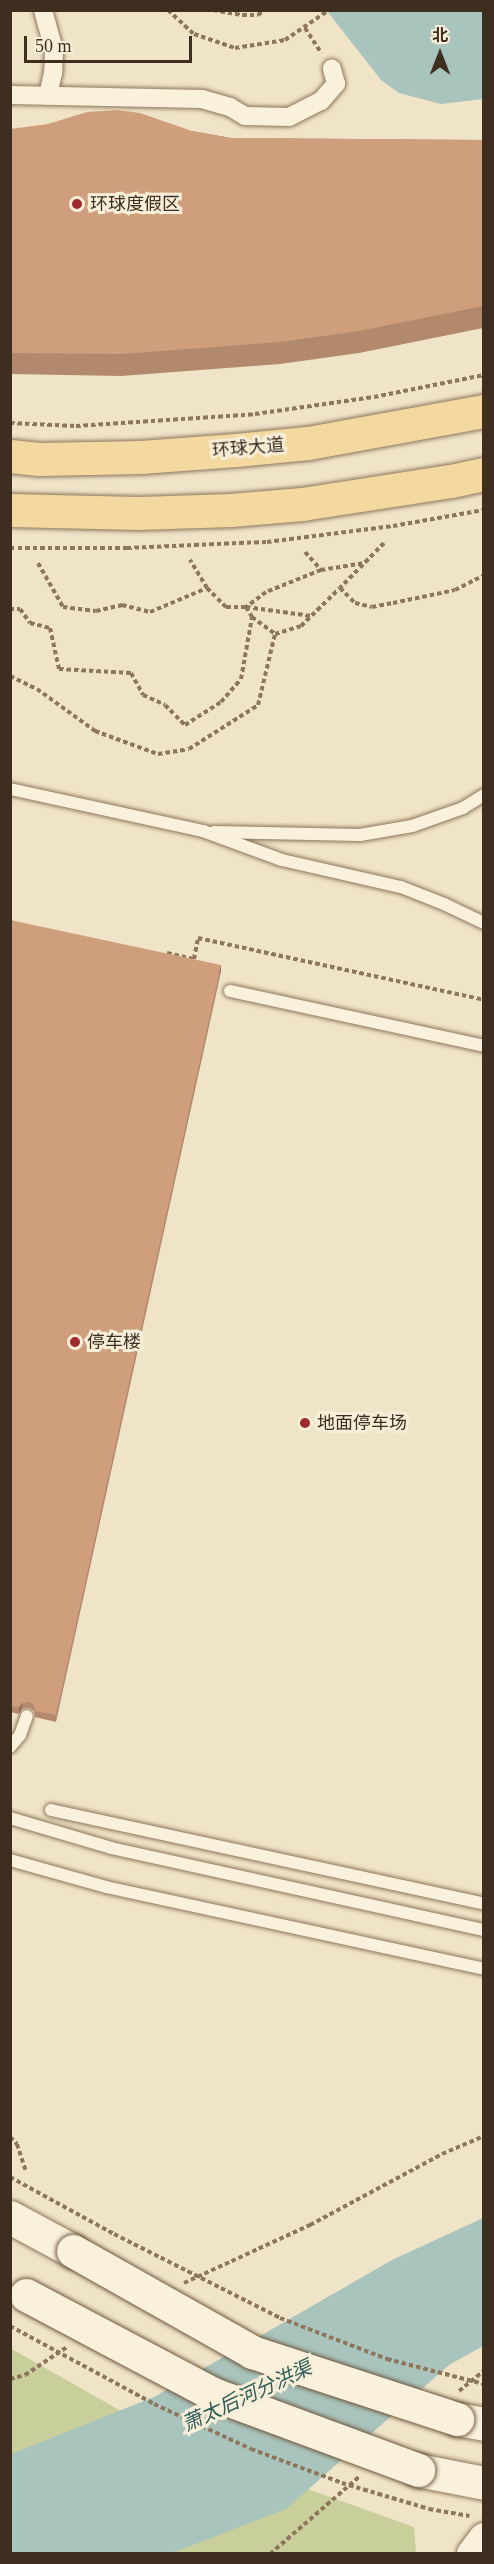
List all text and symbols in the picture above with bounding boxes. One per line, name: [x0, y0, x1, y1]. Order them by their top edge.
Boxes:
scale bar: [27, 24, 195, 62]
north arrow: [410, 24, 470, 84]
text: 北: [432, 27, 448, 44]
text: 50 m: [35, 36, 72, 56]
place label: 环球度假区: [90, 193, 180, 215]
marker: 环球度假区: [68, 195, 86, 213]
street label: 环球大道: [211, 434, 285, 462]
place label: 停车楼: [87, 1331, 141, 1353]
marker: 停车楼: [68, 1335, 82, 1349]
place label: 地面停车场: [317, 1412, 407, 1434]
marker: 地面停车场: [298, 1416, 312, 1430]
water label: 萧太后河分洪渠: [178, 2356, 316, 2436]

